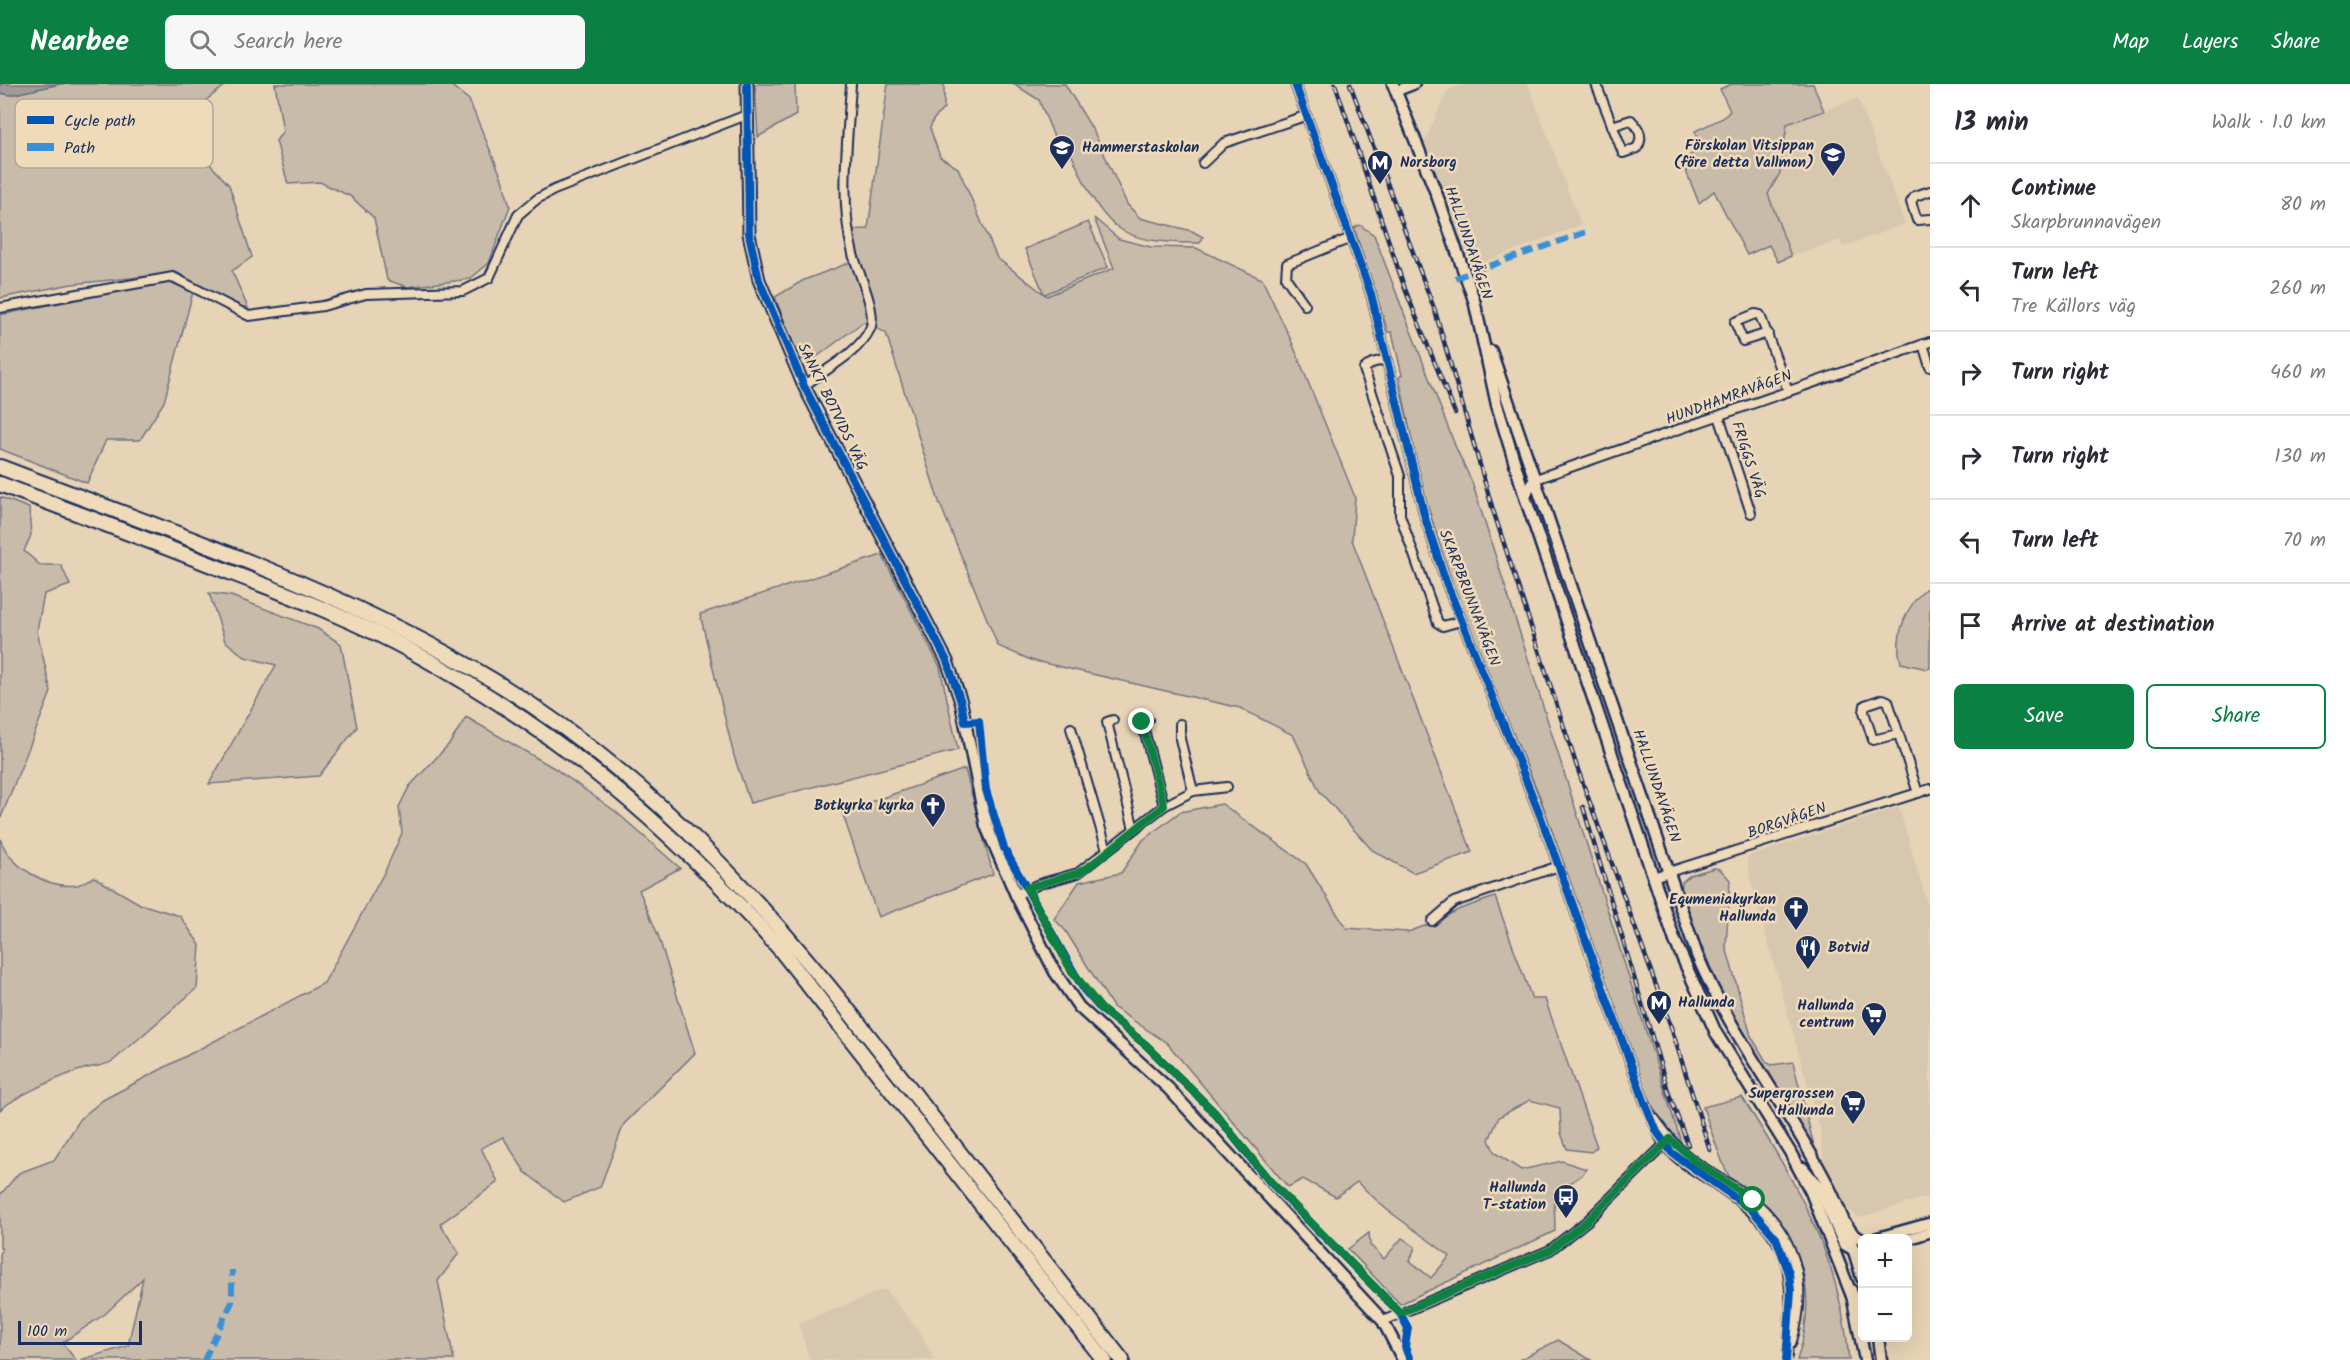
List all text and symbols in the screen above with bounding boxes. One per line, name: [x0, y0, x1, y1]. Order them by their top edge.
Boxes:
search box: [165, 15, 585, 69]
text: Nearbee: [30, 20, 129, 65]
text: Search here: [234, 25, 342, 60]
icon: search: [186, 26, 219, 59]
text: Map: [2112, 26, 2149, 59]
text: Layers: [2182, 26, 2238, 59]
text: Share: [2271, 26, 2320, 59]
legend: [15, 99, 213, 168]
text: 13 min: [1954, 102, 2029, 144]
text: Walk · 1.0 km: [2212, 107, 2326, 139]
text: Cycle path: [64, 109, 136, 134]
school or university icon: Hammerstaskolan: [1047, 133, 1077, 171]
place label: Förskolan Vitsippan (före detta Vallmon): [1674, 134, 1814, 175]
text: Path: [64, 136, 95, 161]
place label: Hammerstaskolan: [1082, 136, 1199, 160]
school or university icon: Förskolan Vitsippan (före detta Vallmon): [1818, 140, 1848, 178]
metro station icon: Norsborg: [1365, 148, 1395, 186]
place label: Norsborg: [1400, 151, 1457, 175]
text: Continue: [2011, 172, 2096, 207]
street label: HALLUNDAVÄGEN: [1437, 183, 1499, 303]
icon: ahead: [1954, 189, 1987, 222]
text: 80 m: [2280, 189, 2326, 221]
text: Skarpbrunnavägen: [2011, 207, 2161, 239]
text: Turn left: [2011, 256, 2098, 291]
icon: left: [1954, 273, 1987, 306]
text: 260 m: [2269, 273, 2326, 305]
text: Tre Källors väg: [2011, 291, 2136, 323]
street label: SANKT BOTVIDS VÄG: [791, 339, 873, 475]
text: Turn right: [2011, 356, 2109, 391]
icon: right: [1954, 357, 1987, 390]
text: 460 m: [2270, 357, 2326, 389]
street label: HUNDHAMRAVÄGEN: [1662, 364, 1796, 432]
street label: FRIGGS VÄG: [1724, 418, 1772, 502]
text: Turn right: [2011, 440, 2109, 475]
icon: right: [1954, 441, 1987, 474]
text: 130 m: [2274, 441, 2326, 473]
text: Turn left: [2011, 524, 2098, 559]
icon: left: [1954, 525, 1987, 558]
text: 70 m: [2283, 525, 2326, 557]
street label: SKARPBRUNNAVÄGEN: [1432, 526, 1506, 670]
text: Arrive at destination: [2011, 608, 2214, 643]
icon: arrive: [1954, 609, 1987, 642]
button: Save: [1954, 684, 2134, 749]
button: Share: [2146, 684, 2326, 749]
route end: [1128, 708, 1154, 734]
street label: HALLUNDAVÄGEN: [1625, 726, 1687, 846]
church icon: Botkyrka kyrka: [918, 791, 948, 829]
place label: Botkyrka kyrka: [814, 794, 914, 818]
street label: BORGVÄGEN: [1744, 796, 1830, 846]
place label: Equmeniakyrkan Hallunda: [1669, 888, 1776, 929]
church icon: Equmeniakyrkan Hallunda: [1781, 894, 1811, 932]
restaurant icon: Botvid: [1793, 933, 1823, 971]
place label: Botvid: [1828, 936, 1870, 960]
metro station icon: Hallunda: [1644, 988, 1674, 1026]
place label: Hallunda: [1678, 991, 1735, 1015]
place label: Hallunda centrum: [1797, 994, 1854, 1035]
supermarket icon: Hallunda centrum: [1859, 1000, 1889, 1038]
place label: Supergrossen Hallunda: [1748, 1082, 1834, 1123]
supermarket icon: Supergrossen Hallunda: [1838, 1088, 1868, 1126]
place label: Hallunda T-station: [1483, 1176, 1546, 1217]
bus stop icon: Hallunda T-station: [1551, 1182, 1581, 1220]
route start: [1739, 1186, 1765, 1212]
map controls: [1858, 1234, 1912, 1342]
button: +: [1858, 1234, 1912, 1288]
button: −: [1858, 1288, 1912, 1342]
scale bar: [18, 1318, 142, 1346]
text: 100 m: [27, 1319, 67, 1344]

